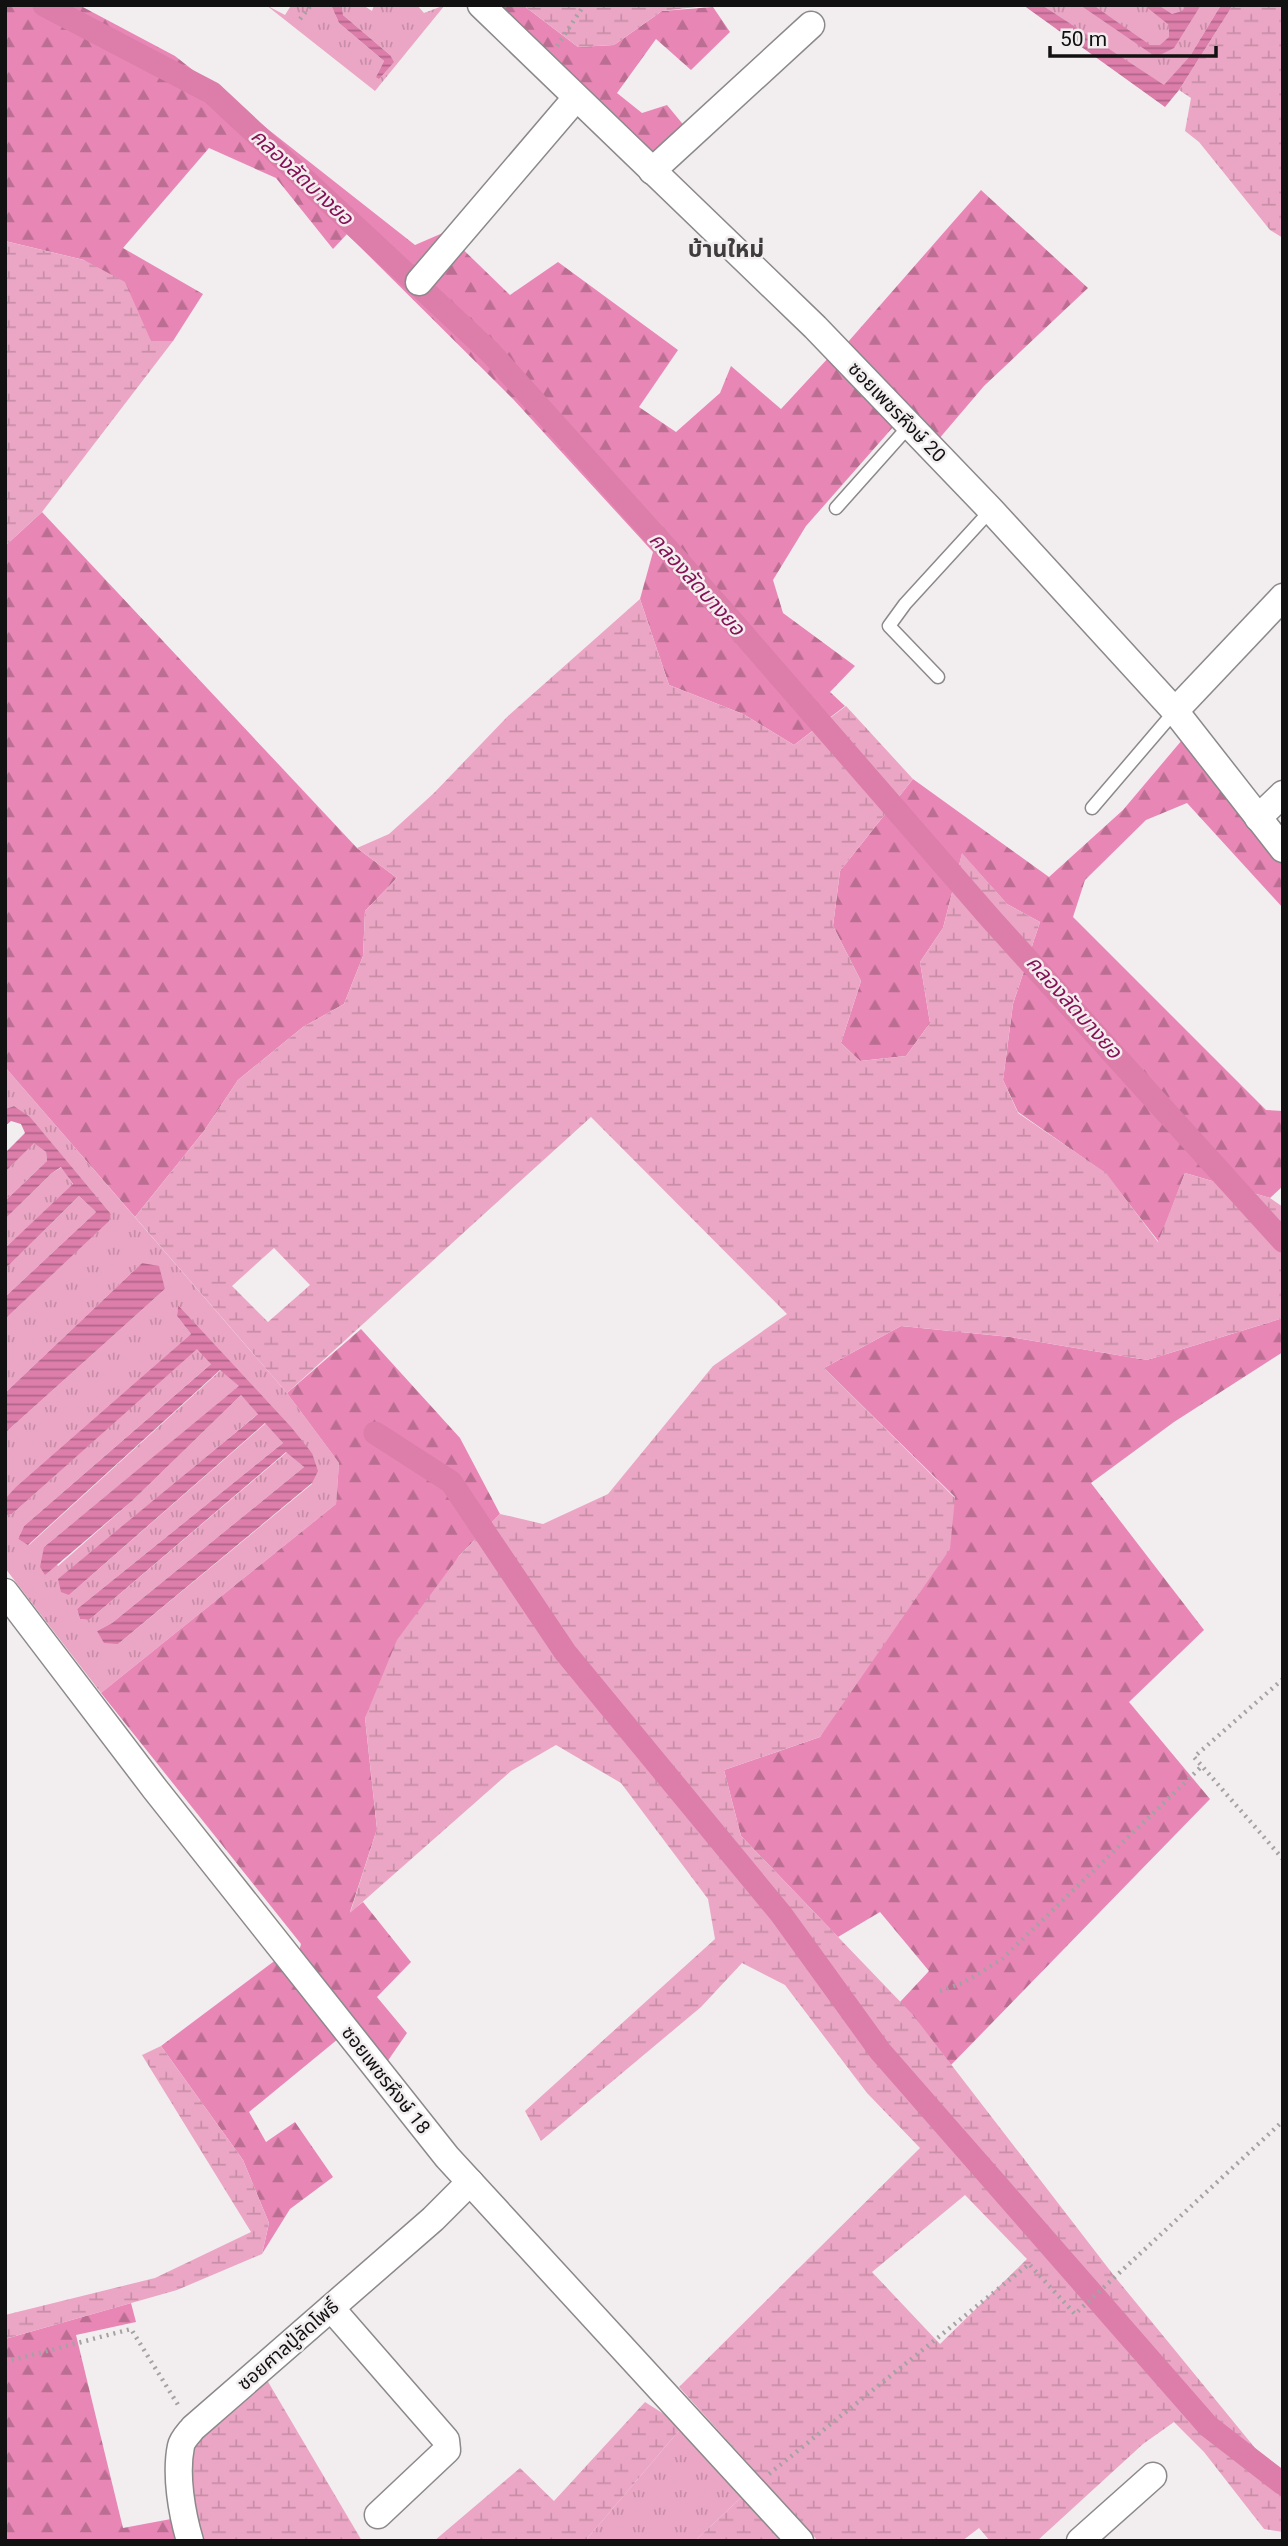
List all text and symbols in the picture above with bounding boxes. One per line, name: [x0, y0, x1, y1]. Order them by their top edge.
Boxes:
scale bar: [1050, 14, 1216, 58]
text: 50 m: [1060, 27, 1107, 51]
water label: คลองลัดบางยอ: [246, 124, 358, 231]
district label: บ้านใหม่: [688, 236, 764, 263]
street label: ซอยเพชรหึงษ์ 20: [843, 357, 951, 467]
water label: คลองลัดบางยอ: [645, 528, 750, 641]
water label: คลองลัดบางยอ: [1022, 951, 1127, 1064]
street label: ซอยเพชรหึงษ์ 18: [337, 2021, 435, 2139]
street label: ซอยศาลปู่ลัดโพธิ์: [233, 2295, 344, 2396]

